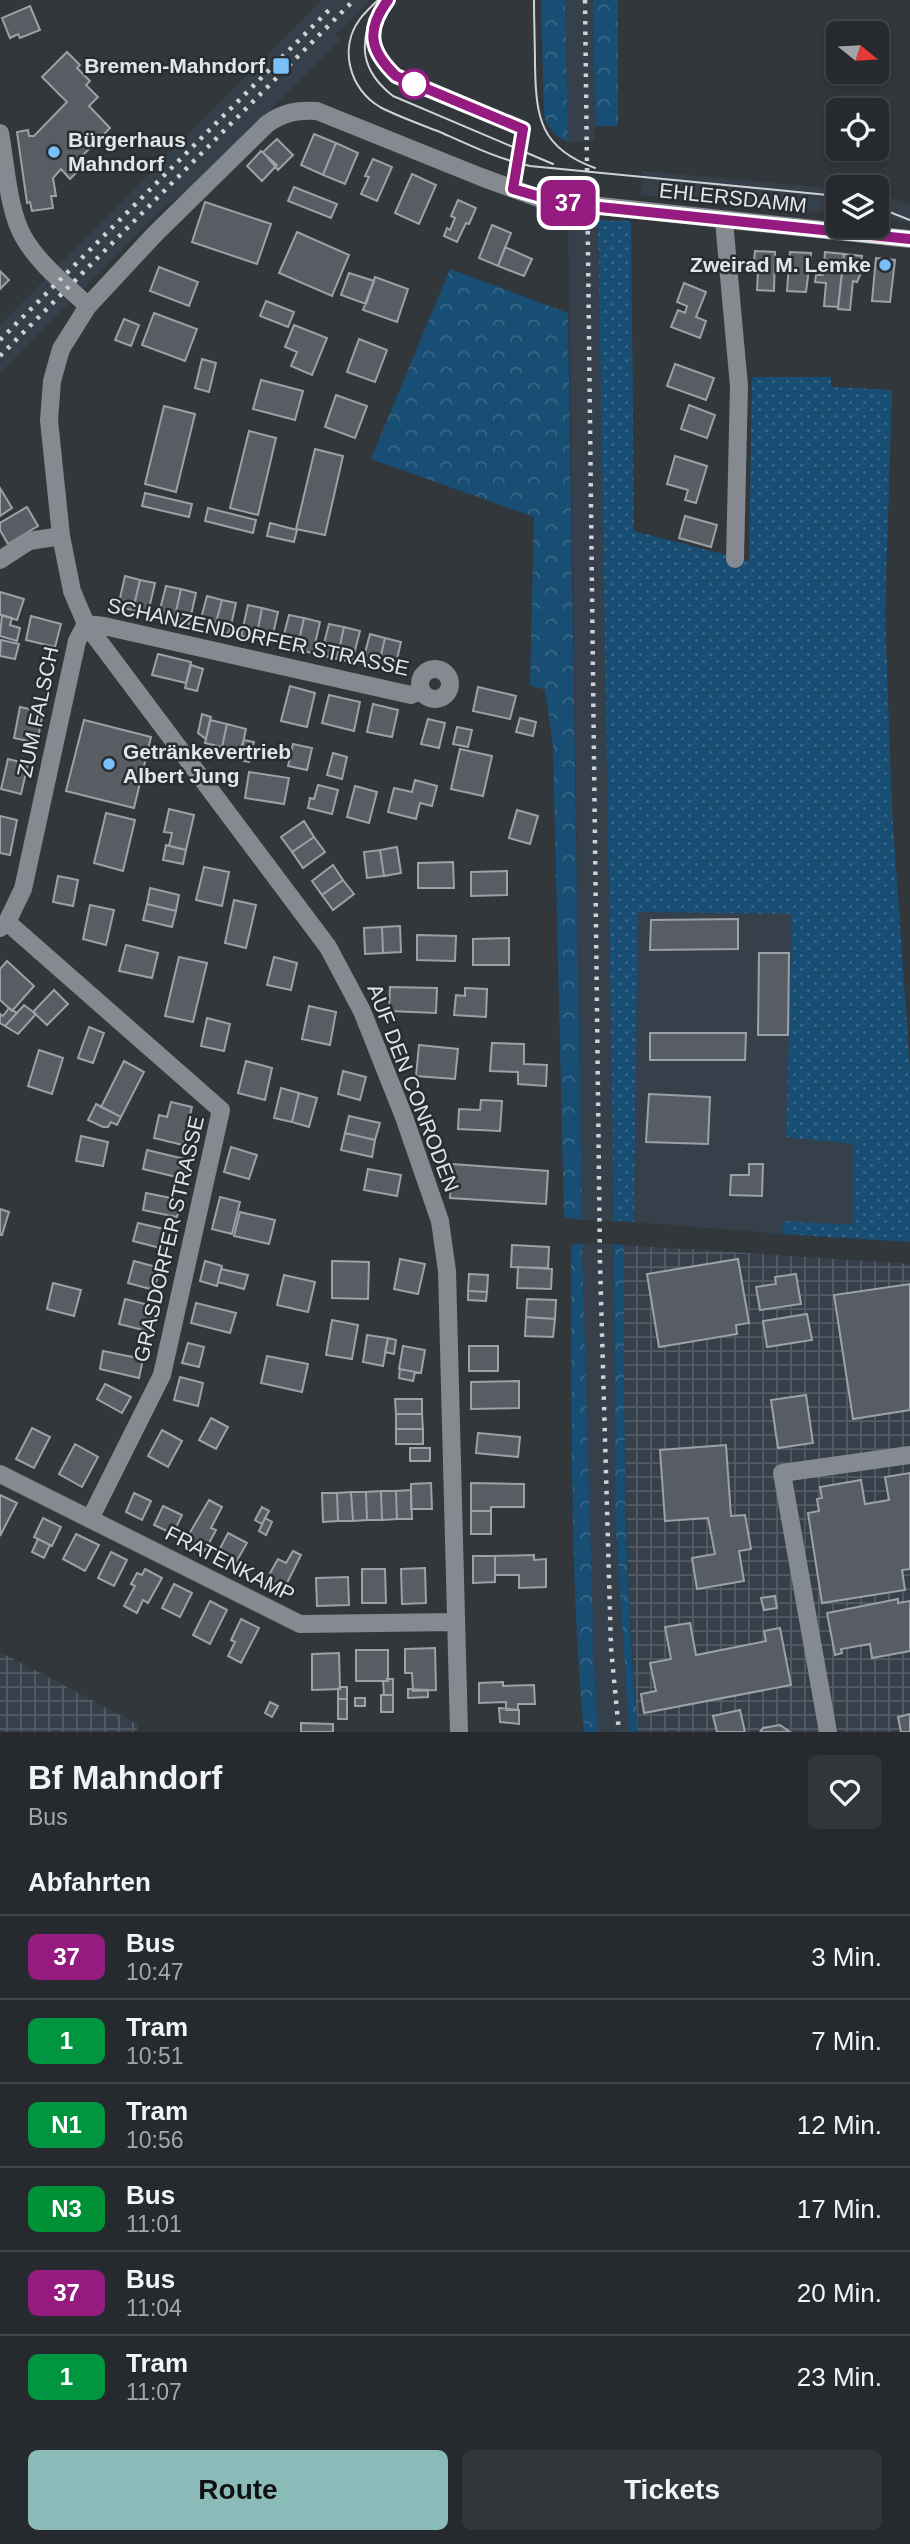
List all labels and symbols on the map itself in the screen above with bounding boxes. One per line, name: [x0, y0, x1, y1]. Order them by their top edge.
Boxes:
north arrow: [826, 21, 889, 84]
place label: Bremen-Mahndorf: [84, 54, 266, 77]
marker: Bremen-Mahndorf: [271, 56, 291, 76]
unlabelled marker: [399, 69, 429, 99]
place label: Bürgerhaus Mahndorf: [68, 128, 186, 175]
marker: Bürgerhaus Mahndorf: [46, 144, 62, 160]
street label: EHLERSDAMM: [658, 178, 808, 217]
line badge: 37: [536, 180, 600, 226]
place label: Zweirad M. Lemke: [690, 253, 871, 276]
marker: Zweirad M. Lemke: [877, 257, 893, 273]
street label: SCHANZENDORFER STRASSE: [105, 593, 411, 680]
street label: ZUM FALSCH: [12, 644, 63, 779]
place label: Getränkevertrieb Albert Jung: [123, 740, 291, 787]
marker: Getränkevertrieb Albert Jung: [101, 756, 117, 772]
street label: AUF DEN CONRODEN: [363, 981, 464, 1195]
street label: GRASDORFER STRASSE: [129, 1114, 208, 1364]
street label: FRATENKAMP: [162, 1521, 299, 1606]

